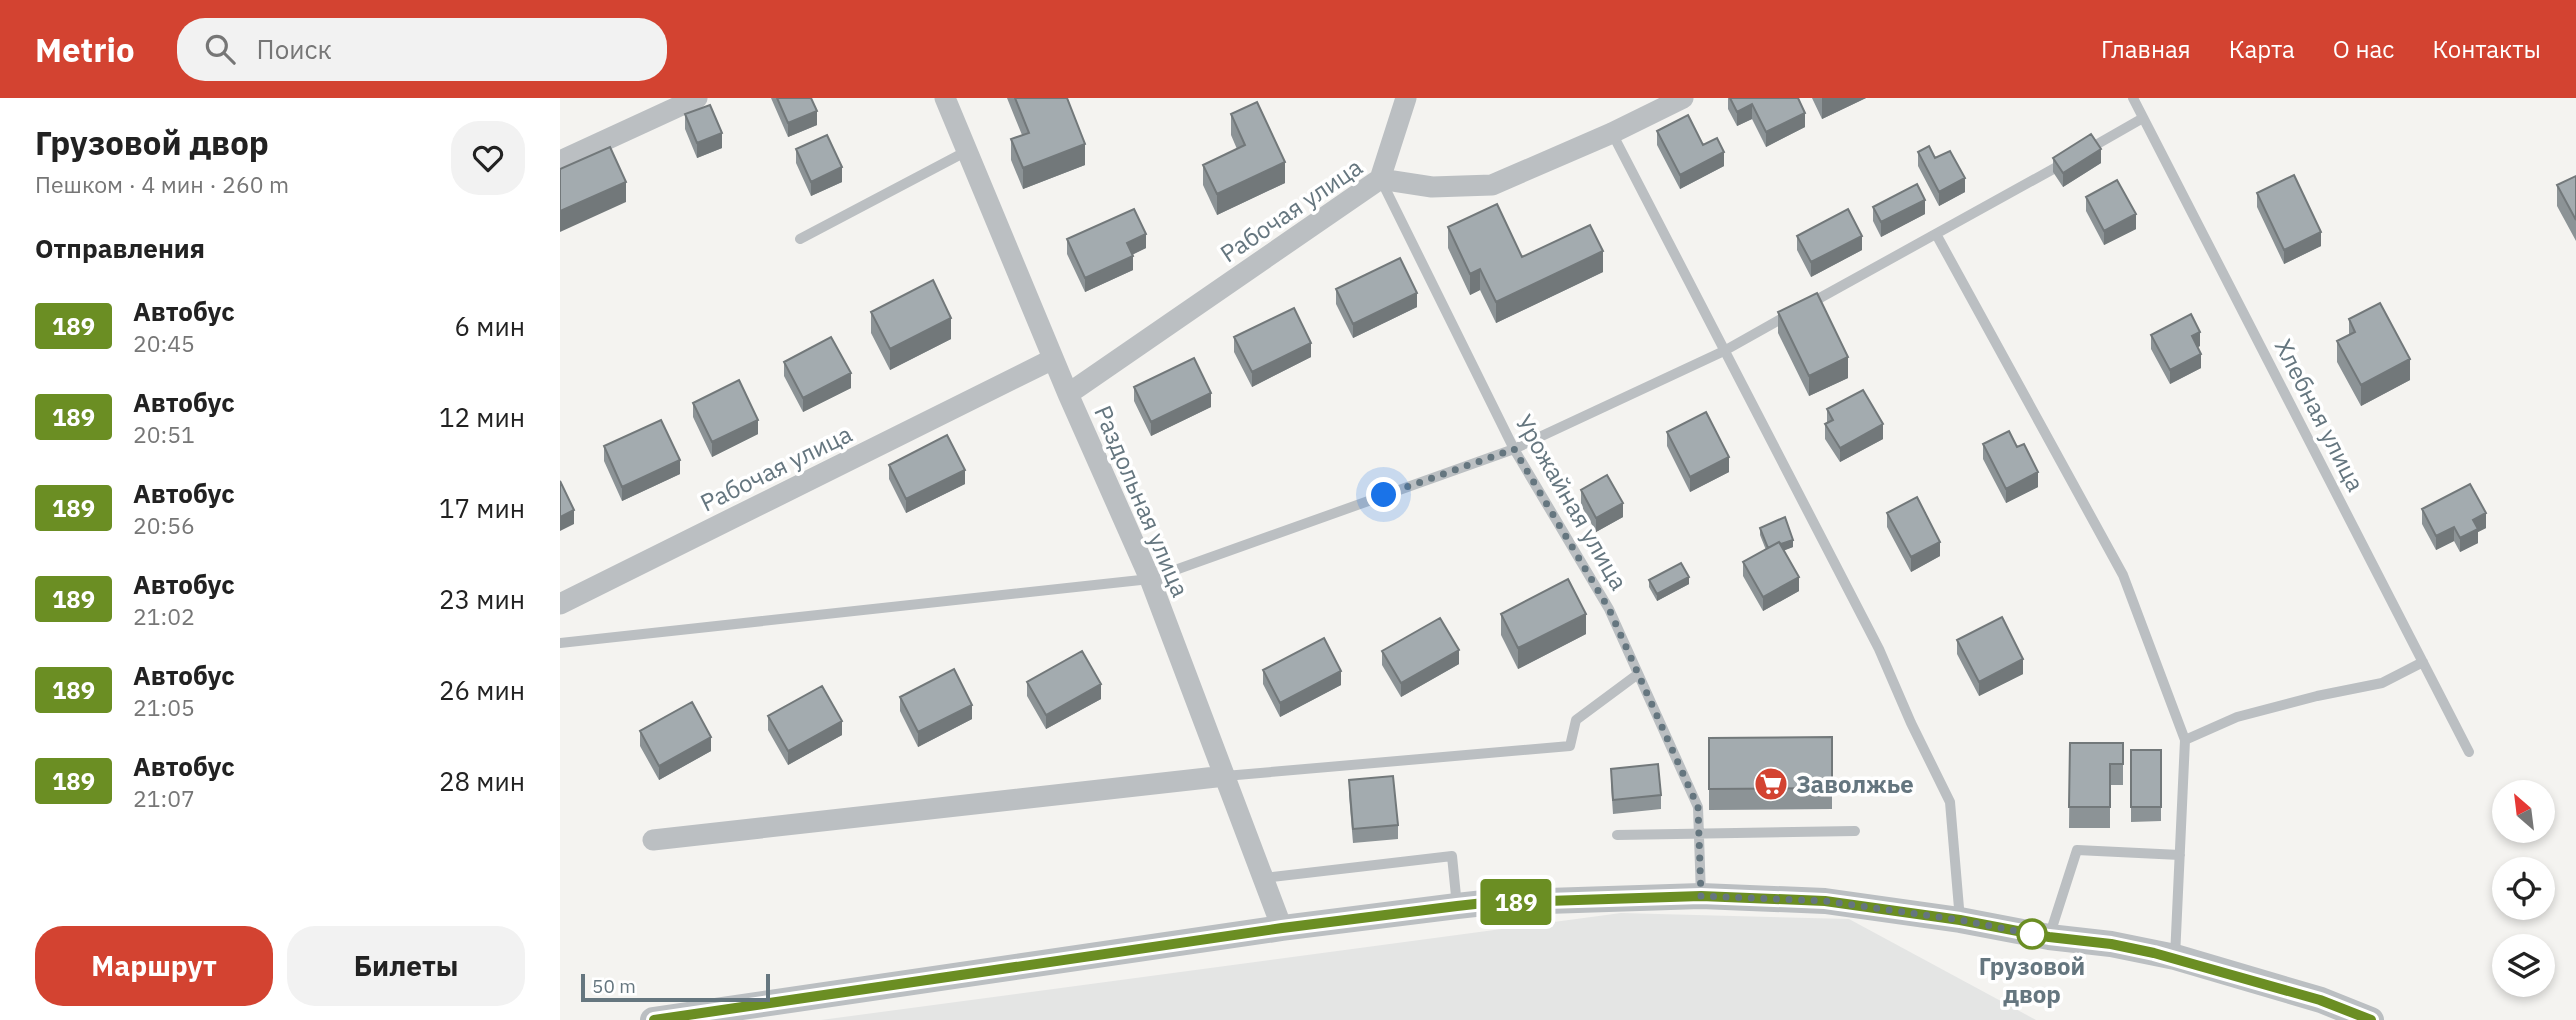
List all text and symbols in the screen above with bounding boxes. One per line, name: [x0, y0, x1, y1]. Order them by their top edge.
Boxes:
search box: [177, 18, 667, 81]
text: Metrio: [35, 28, 135, 71]
icon: search: [201, 30, 239, 68]
text: Поиск: [257, 32, 332, 66]
text: Главная: [2101, 33, 2191, 65]
text: Карта: [2229, 33, 2295, 65]
text: О нас: [2333, 33, 2394, 65]
text: Контакты: [2432, 33, 2541, 65]
text: Грузовой двор: [35, 121, 269, 164]
button: heart: [451, 121, 525, 195]
street label: Рабочая улица: [1214, 151, 1368, 269]
text: Пешком · 4 мин · 260 m: [35, 169, 289, 199]
text: Отправления: [35, 231, 205, 265]
text: Автобус: [133, 294, 235, 328]
text: 6 мин: [455, 309, 525, 343]
text: 189: [52, 310, 95, 342]
text: 20:45: [133, 328, 195, 358]
street label: Хлебная улица: [2268, 333, 2372, 497]
text: Автобус: [133, 385, 235, 419]
text: 12 мин: [439, 400, 525, 434]
street label: Раздольная улица: [1087, 400, 1197, 602]
text: 189: [52, 401, 95, 433]
street label: Урожайная улица: [1509, 409, 1635, 596]
street label: Рабочая улица: [695, 417, 857, 519]
text: 20:51: [133, 419, 195, 449]
text: Автобус: [133, 476, 235, 510]
your location: [1366, 477, 1401, 512]
text: 17 мин: [439, 491, 525, 525]
text: 189: [52, 492, 95, 524]
text: 20:56: [133, 510, 195, 540]
text: Автобус: [133, 567, 235, 601]
text: 23 мин: [439, 582, 525, 616]
text: 189: [52, 583, 95, 615]
text: 21:02: [133, 601, 195, 631]
text: Автобус: [133, 658, 235, 692]
text: 26 мин: [439, 673, 525, 707]
text: 189: [52, 674, 95, 706]
text: 21:05: [133, 692, 195, 722]
text: Автобус: [133, 749, 235, 783]
text: 28 мин: [439, 764, 525, 798]
text: 189: [52, 765, 95, 797]
supermarket icon: Заволжье: [1752, 765, 1790, 803]
place label: Заволжье: [1796, 768, 1914, 800]
north arrow: [2492, 780, 2555, 844]
map controls: [2492, 780, 2555, 997]
text: 21:07: [133, 783, 195, 813]
button: locate: [2492, 857, 2555, 920]
line badge: 189: [1476, 879, 1556, 925]
text: 189: [1494, 886, 1538, 918]
marker: Грузовой двор: [2017, 919, 2047, 949]
button: Маршрут: [35, 926, 273, 1006]
button: Билеты: [287, 926, 525, 1006]
button: layers: [2492, 934, 2555, 997]
place label: Грузовой двор: [1979, 950, 2085, 1010]
scale bar: [581, 971, 770, 1003]
text: 50 m: [592, 974, 636, 998]

